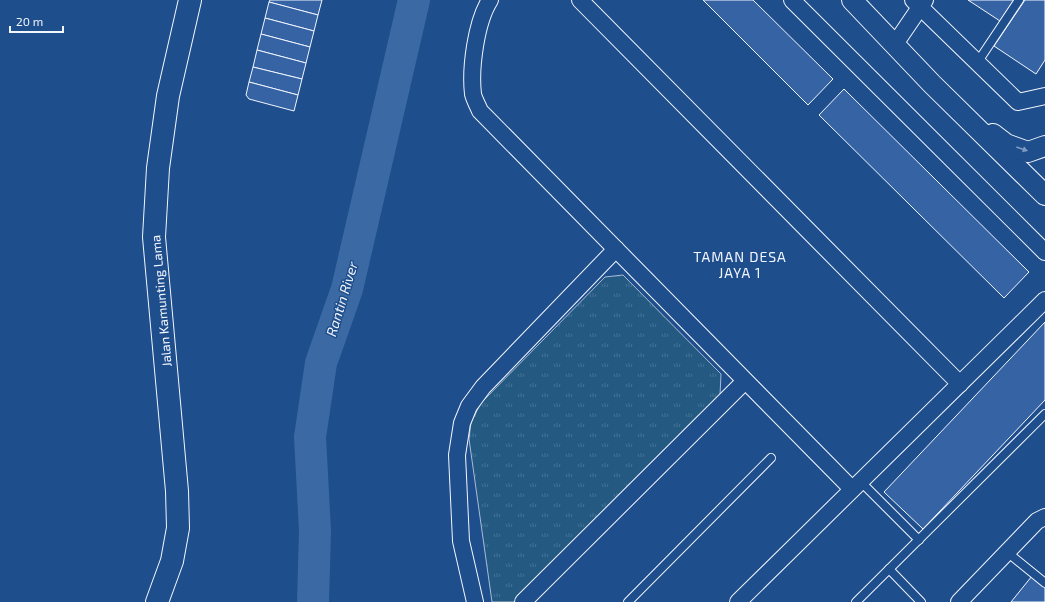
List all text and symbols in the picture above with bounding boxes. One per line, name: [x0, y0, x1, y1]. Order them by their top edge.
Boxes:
scale bar: [10, 8, 63, 34]
text: 20 m: [16, 14, 43, 28]
one-way arrow: [1017, 147, 1029, 153]
street label: Jalan Kamunting Lama: [147, 234, 175, 368]
district label: TAMAN DESA JAYA 1: [693, 248, 787, 281]
water label: Rantin River: [322, 259, 361, 338]

